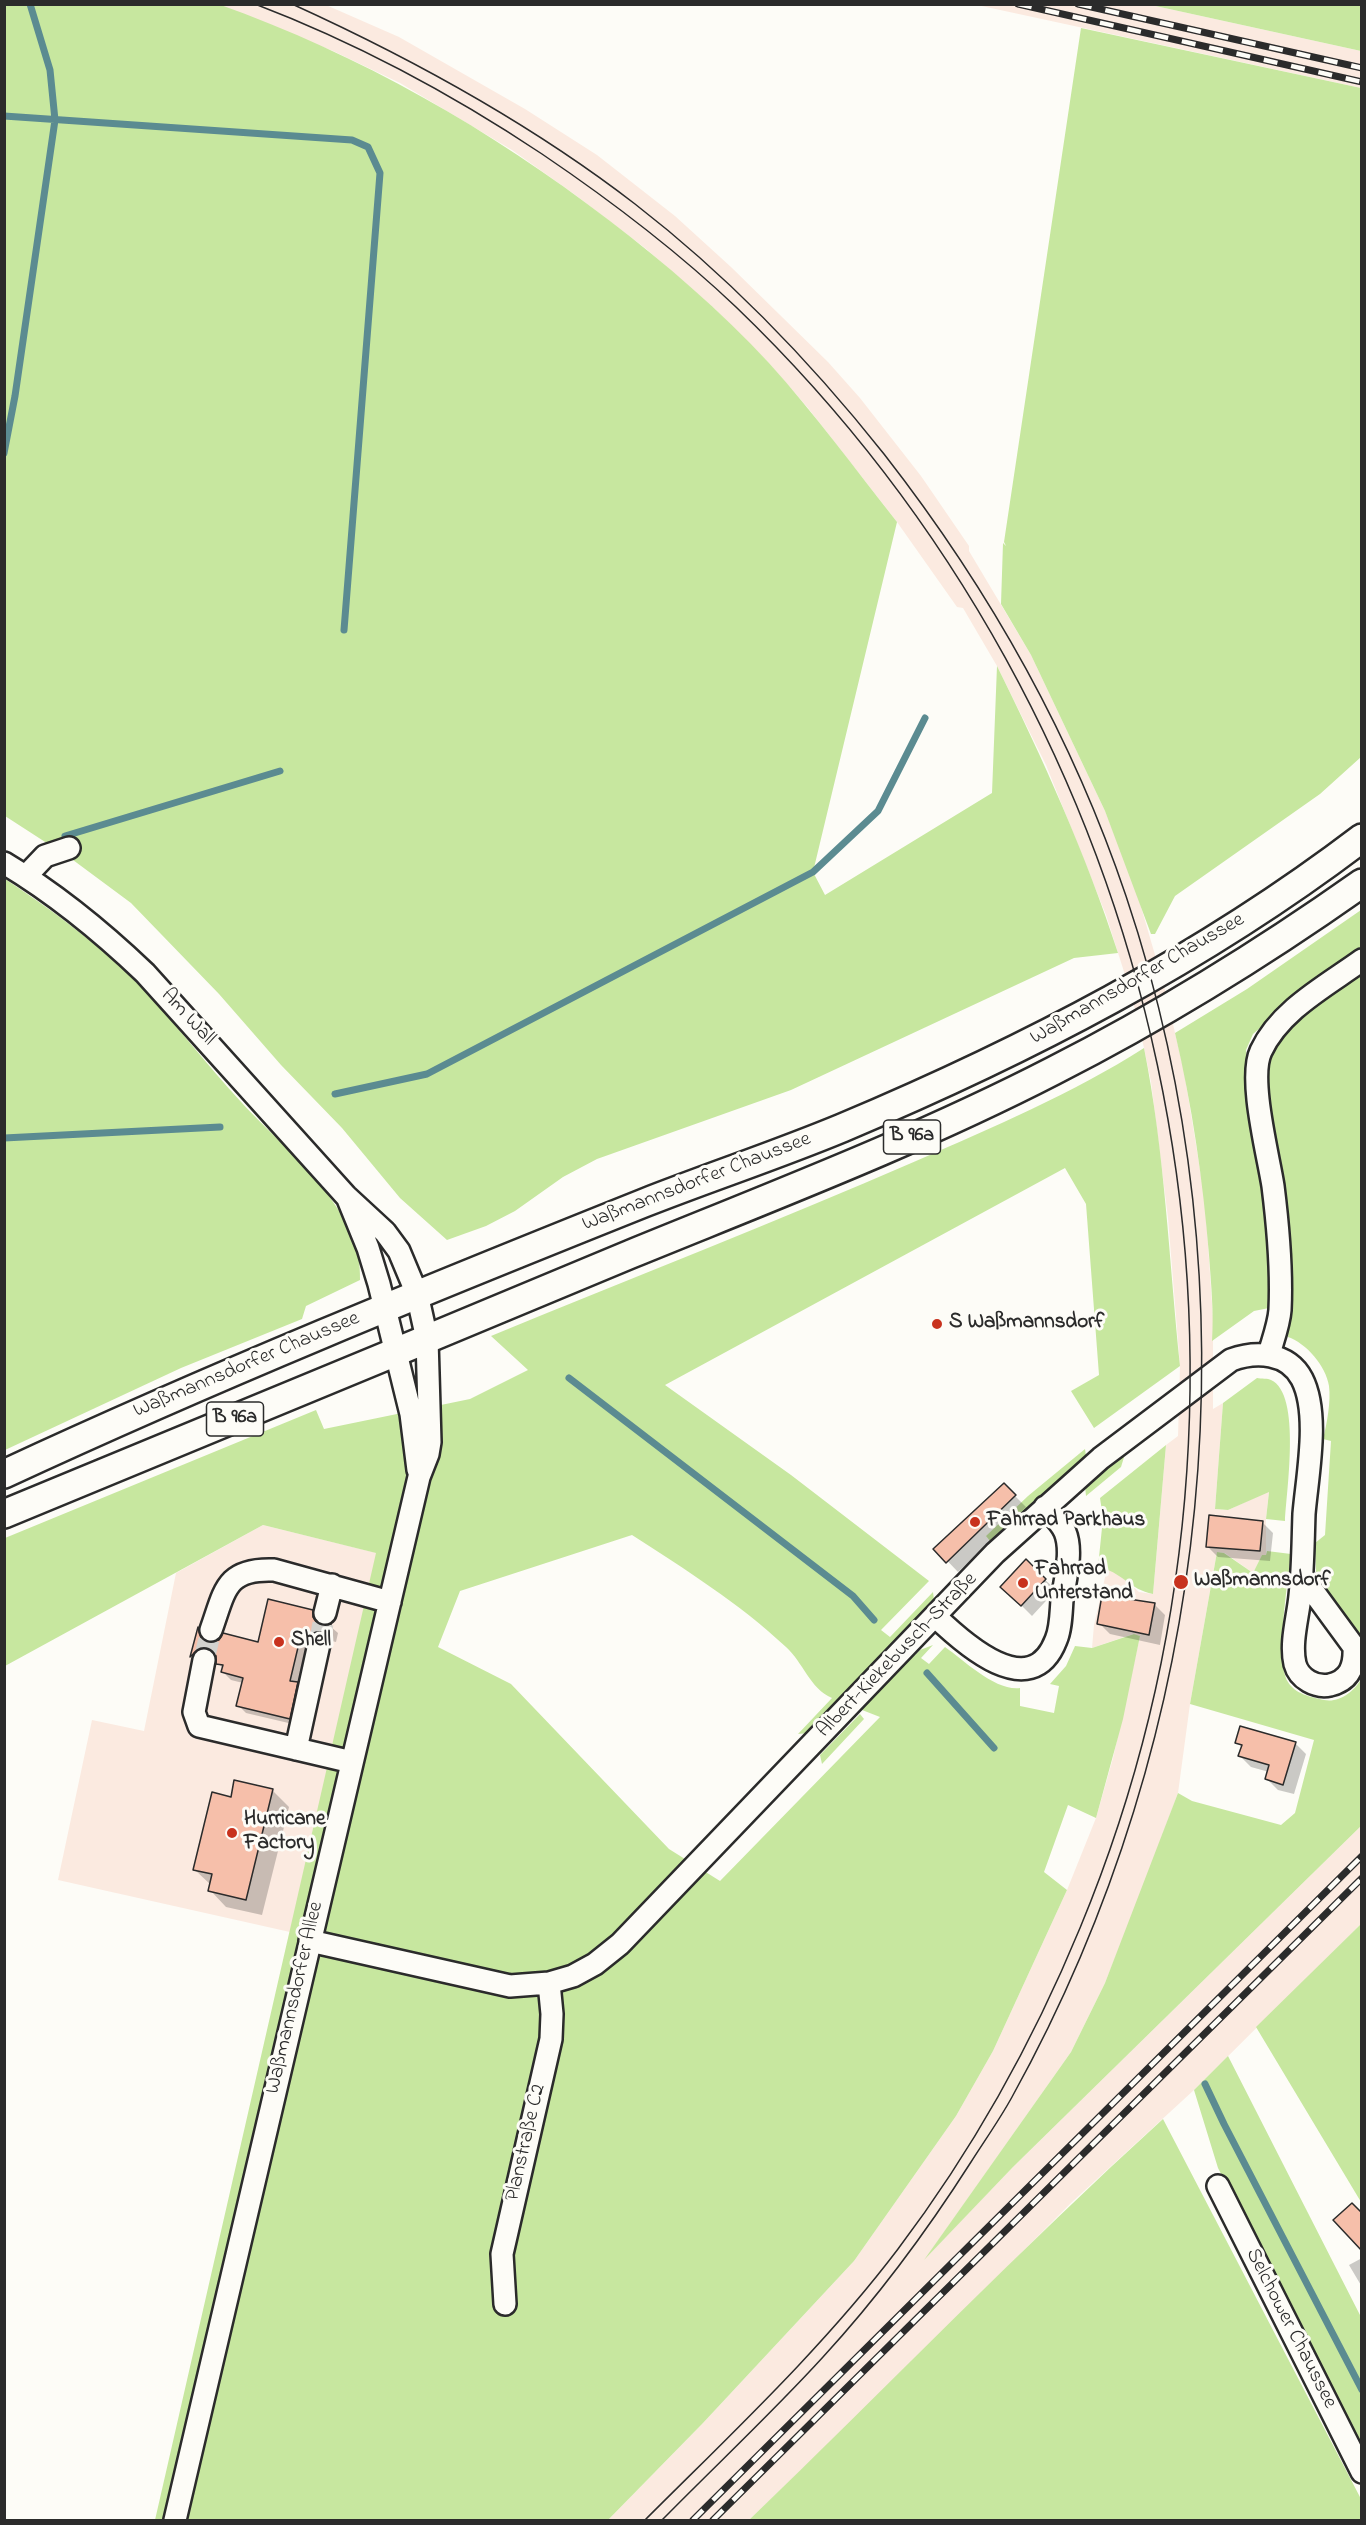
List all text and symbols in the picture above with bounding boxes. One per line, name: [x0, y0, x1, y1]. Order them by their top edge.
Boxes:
street label: Waßmannsdorfer Chaussee: [1027, 908, 1249, 1052]
street label: Am Wall: [154, 984, 220, 1052]
road number: B 96a: [884, 1120, 940, 1154]
street label: Waßmannsdorfer Chaussee: [579, 1128, 815, 1238]
street label: Waßmannsdorfer Chaussee: [130, 1307, 364, 1425]
place label: S Waßmannsdorf: [949, 1311, 1104, 1337]
marker: S Waßmannsdorf: [930, 1317, 944, 1331]
road number: B 96a: [206, 1402, 264, 1436]
place label: Fahrrad Parkhaus: [987, 1509, 1145, 1535]
marker: Fahrrad Parkhaus: [968, 1515, 982, 1529]
place label: Fahrrad Unterstand: [1035, 1558, 1133, 1608]
street label: Albert-Kiekebusch-Straße: [813, 1568, 983, 1744]
place label: Waßmannsdorf: [1194, 1569, 1331, 1595]
marker: Waßmannsdorf: [1172, 1573, 1190, 1591]
marker: Fahrrad Unterstand: [1016, 1576, 1030, 1590]
place label: Shell: [291, 1629, 331, 1655]
marker: Shell: [272, 1635, 286, 1649]
place label: Hurricane Factory: [244, 1808, 325, 1858]
marker: Hurricane Factory: [225, 1826, 239, 1840]
street label: Waßmannsdorfer Allee: [262, 1899, 330, 2097]
street label: Planstraße C2: [501, 2082, 553, 2204]
street label: Selchower Chaussee: [1239, 2245, 1341, 2413]

